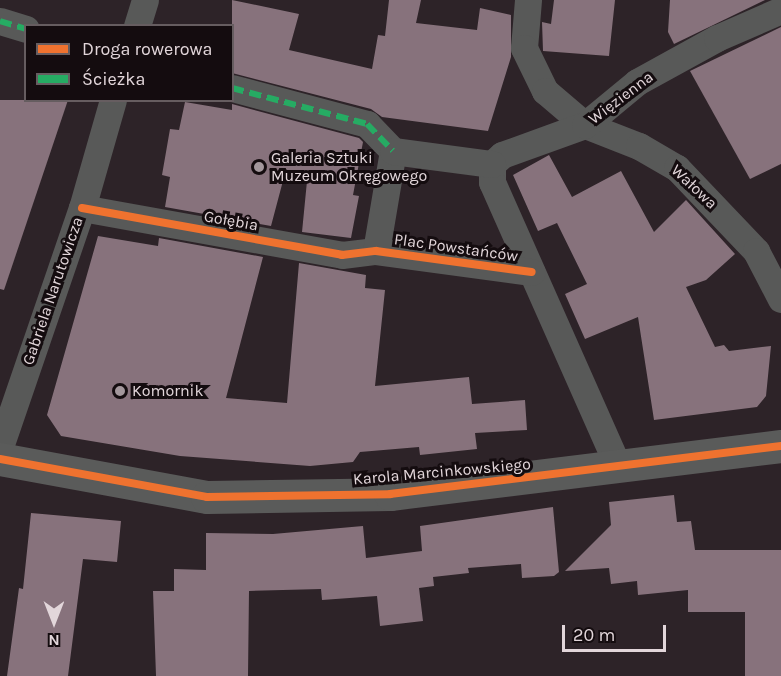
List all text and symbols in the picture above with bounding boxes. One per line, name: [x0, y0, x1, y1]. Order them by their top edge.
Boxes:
legend: [24, 24, 234, 102]
text: Droga rowerowa: [82, 38, 213, 60]
street label: Więzienna: [585, 67, 657, 129]
text: Ścieżka: [82, 68, 145, 90]
place label: Galeria Sztuki Muzeum Okręgowego: [271, 148, 427, 186]
marker: Galeria Sztuki Muzeum Okręgowego: [252, 160, 266, 174]
street label: Wałowa: [667, 161, 721, 213]
street label: Gołębia: [202, 207, 260, 235]
street label: Gabriela Narutowicza: [19, 214, 87, 368]
street label: Plac Powstańców: [393, 230, 519, 266]
place label: Komornik: [132, 381, 203, 401]
marker: Komornik: [113, 384, 127, 398]
street label: Karola Marcinkowskiego: [352, 455, 532, 489]
north arrow: [24, 592, 84, 652]
scale bar: [565, 613, 668, 651]
text: 20 m: [573, 624, 615, 646]
text: N: [48, 631, 60, 650]

